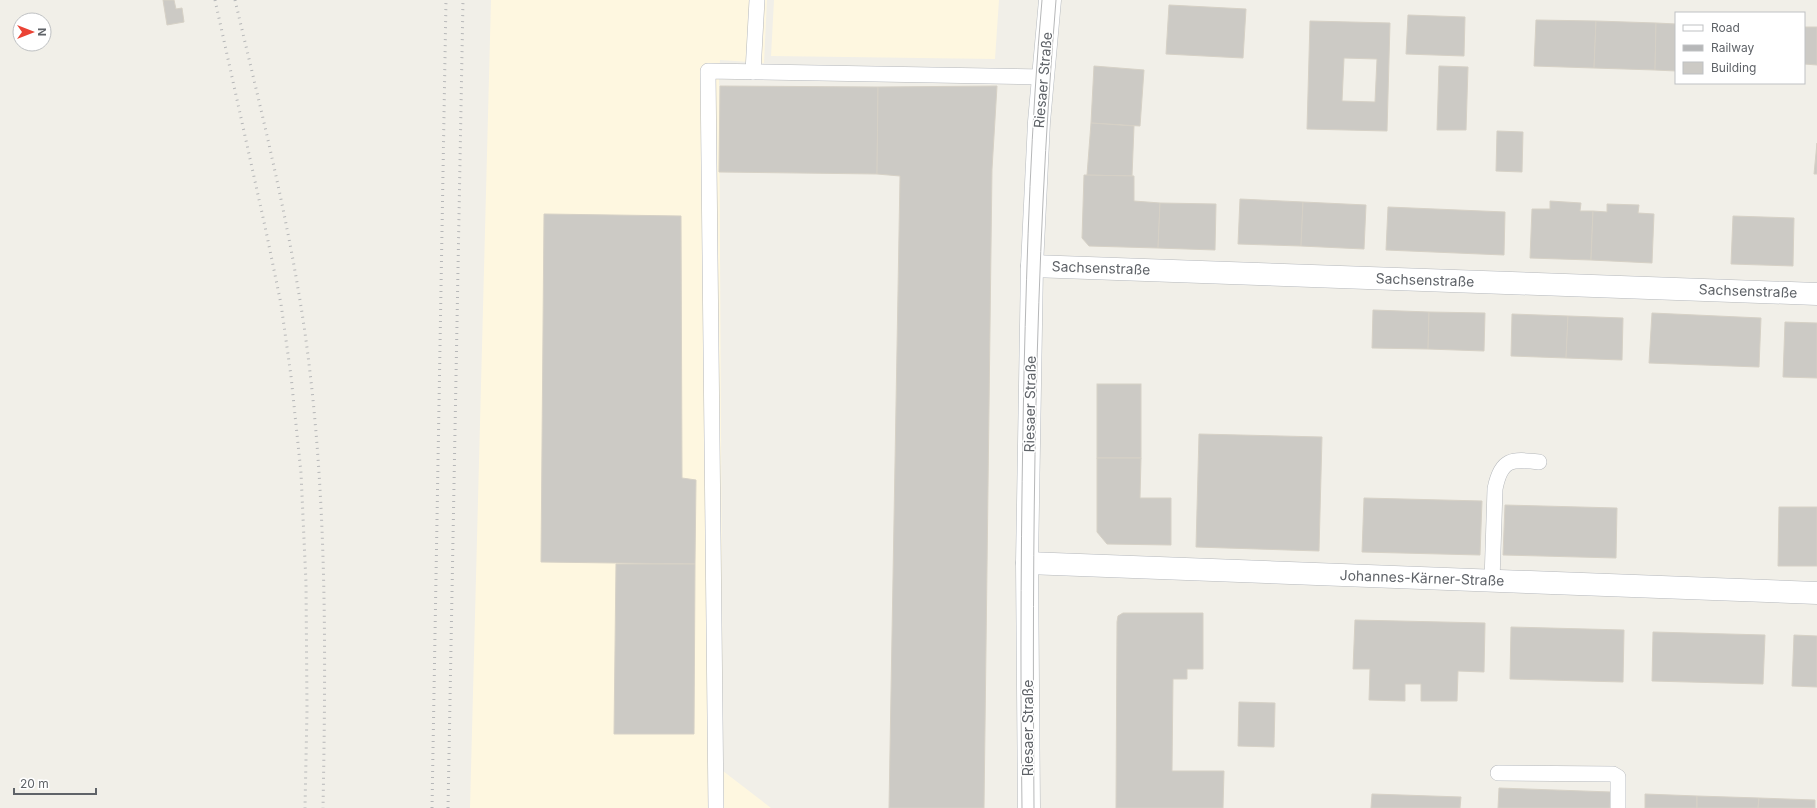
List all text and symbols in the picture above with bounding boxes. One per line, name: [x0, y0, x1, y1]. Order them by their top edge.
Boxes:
north arrow: [12, 12, 52, 52]
legend: [1675, 12, 1805, 84]
text: Road: [1711, 20, 1740, 35]
text: N: [35, 28, 49, 36]
street label: Riesaer Straße: [1030, 31, 1055, 129]
text: Railway: [1711, 40, 1755, 55]
text: Building: [1711, 60, 1756, 75]
street label: Sachsenstraße: [1051, 257, 1151, 278]
street label: Sachsenstraße: [1375, 269, 1475, 290]
street label: Sachsenstraße: [1698, 280, 1798, 301]
street label: Riesaer Straße: [1020, 356, 1039, 452]
street label: Johannes-Kärner-Straße: [1339, 566, 1505, 589]
street label: Riesaer Straße: [1019, 680, 1036, 776]
scale bar: [14, 770, 96, 796]
text: 20 m: [20, 776, 49, 791]

